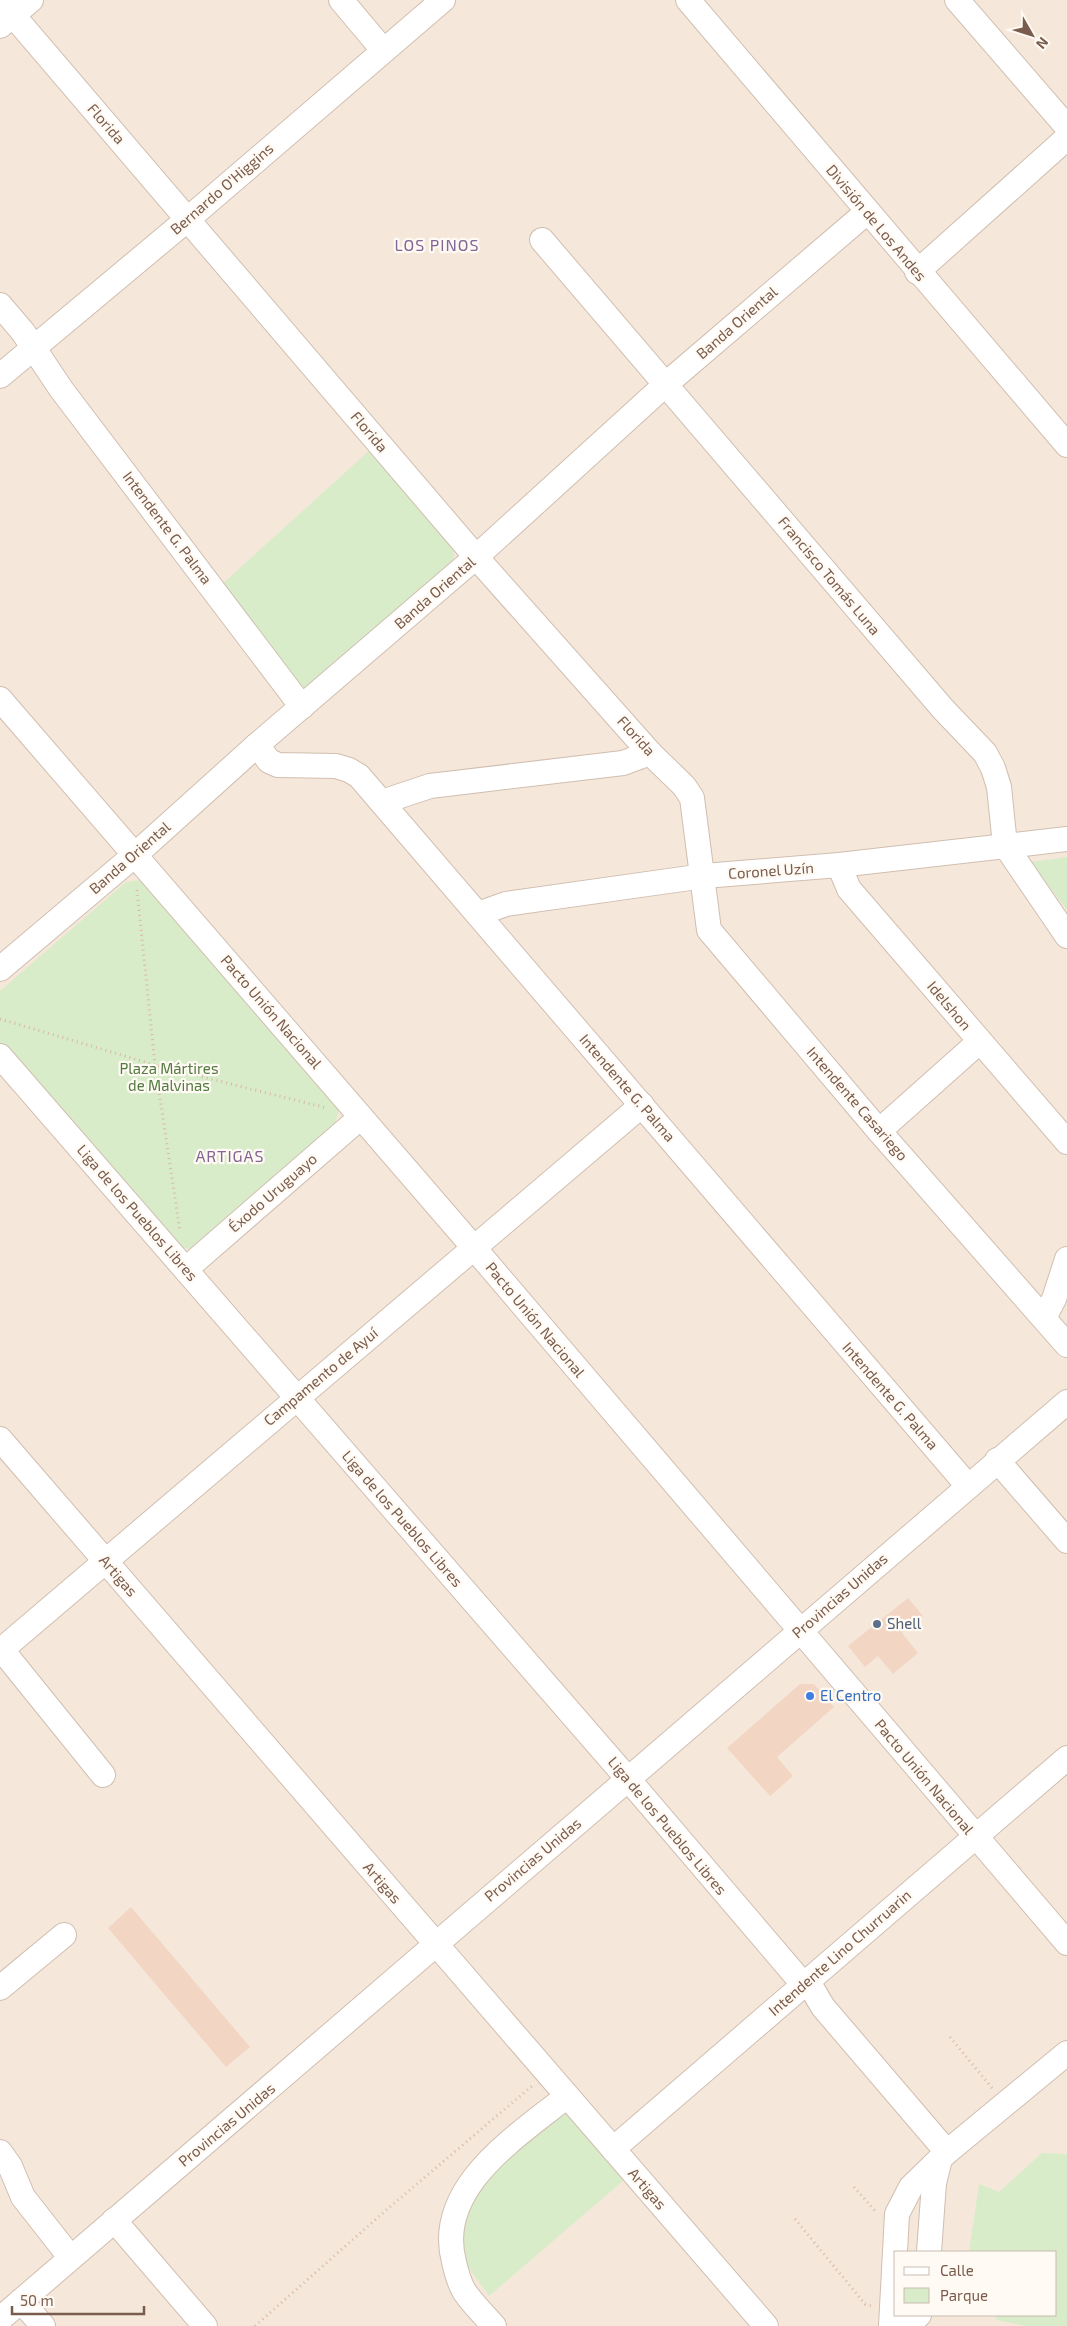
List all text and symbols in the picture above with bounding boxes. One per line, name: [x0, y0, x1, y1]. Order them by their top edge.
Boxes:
north arrow: [1007, 10, 1057, 60]
text: N: [1033, 34, 1052, 53]
street label: Florida: [84, 99, 129, 147]
street label: Bernardo O'Higgins: [166, 139, 276, 238]
street label: División de Los Andes: [823, 161, 931, 284]
district label: LOS PINOS: [395, 235, 479, 254]
street label: Banda Oriental: [692, 282, 781, 362]
street label: Florida: [348, 407, 392, 455]
street label: Intendente G. Palma: [119, 467, 216, 587]
street label: Francisco Tomás Luna: [775, 512, 885, 638]
street label: Banda Oriental: [390, 552, 479, 632]
street label: Florida: [614, 712, 659, 759]
street label: Banda Oriental: [85, 817, 174, 897]
street label: Coronel Uzín: [728, 858, 814, 882]
street label: Pacto Unión Nacional: [217, 951, 326, 1072]
street label: Idelshon: [924, 977, 975, 1034]
street label: Intendente G. Palma: [576, 1030, 679, 1145]
street label: Intendente Casariego: [803, 1043, 912, 1164]
park label: Plaza Mártires de Malvinas: [119, 1059, 219, 1094]
street label: Liga de los Pueblos Libres: [74, 1141, 202, 1284]
district label: ARTIGAS: [195, 1146, 265, 1165]
street label: Éxodo Uruguayo: [224, 1149, 320, 1236]
street label: Pacto Unión Nacional: [482, 1258, 590, 1381]
street label: Campamento de Ayuí: [260, 1322, 382, 1429]
street label: Intendente G. Palma: [839, 1338, 942, 1453]
street label: Liga de los Pueblos Libres: [339, 1447, 467, 1590]
street label: Provincias Unidas: [788, 1549, 891, 1642]
street label: Artigas: [96, 1551, 142, 1600]
place label: Shell: [887, 1614, 922, 1632]
marker: Shell: [871, 1618, 883, 1630]
place label: El Centro: [820, 1686, 881, 1704]
marker: El Centro: [804, 1690, 816, 1702]
street label: Pacto Unión Nacional: [871, 1715, 979, 1838]
street label: Liga de los Pueblos Libres: [605, 1753, 731, 1898]
street label: Provincias Unidas: [480, 1814, 584, 1905]
street label: Artigas: [360, 1858, 406, 1907]
street label: Intendente Lino Churruarin: [764, 1886, 914, 2019]
street label: Provincias Unidas: [174, 2079, 278, 2170]
street label: Artigas: [625, 2164, 671, 2213]
legend: [894, 2251, 1057, 2316]
text: Calle: [940, 2261, 974, 2279]
scale bar: [12, 2284, 145, 2316]
text: Parque: [940, 2286, 988, 2304]
text: 50 m: [20, 2291, 54, 2309]

